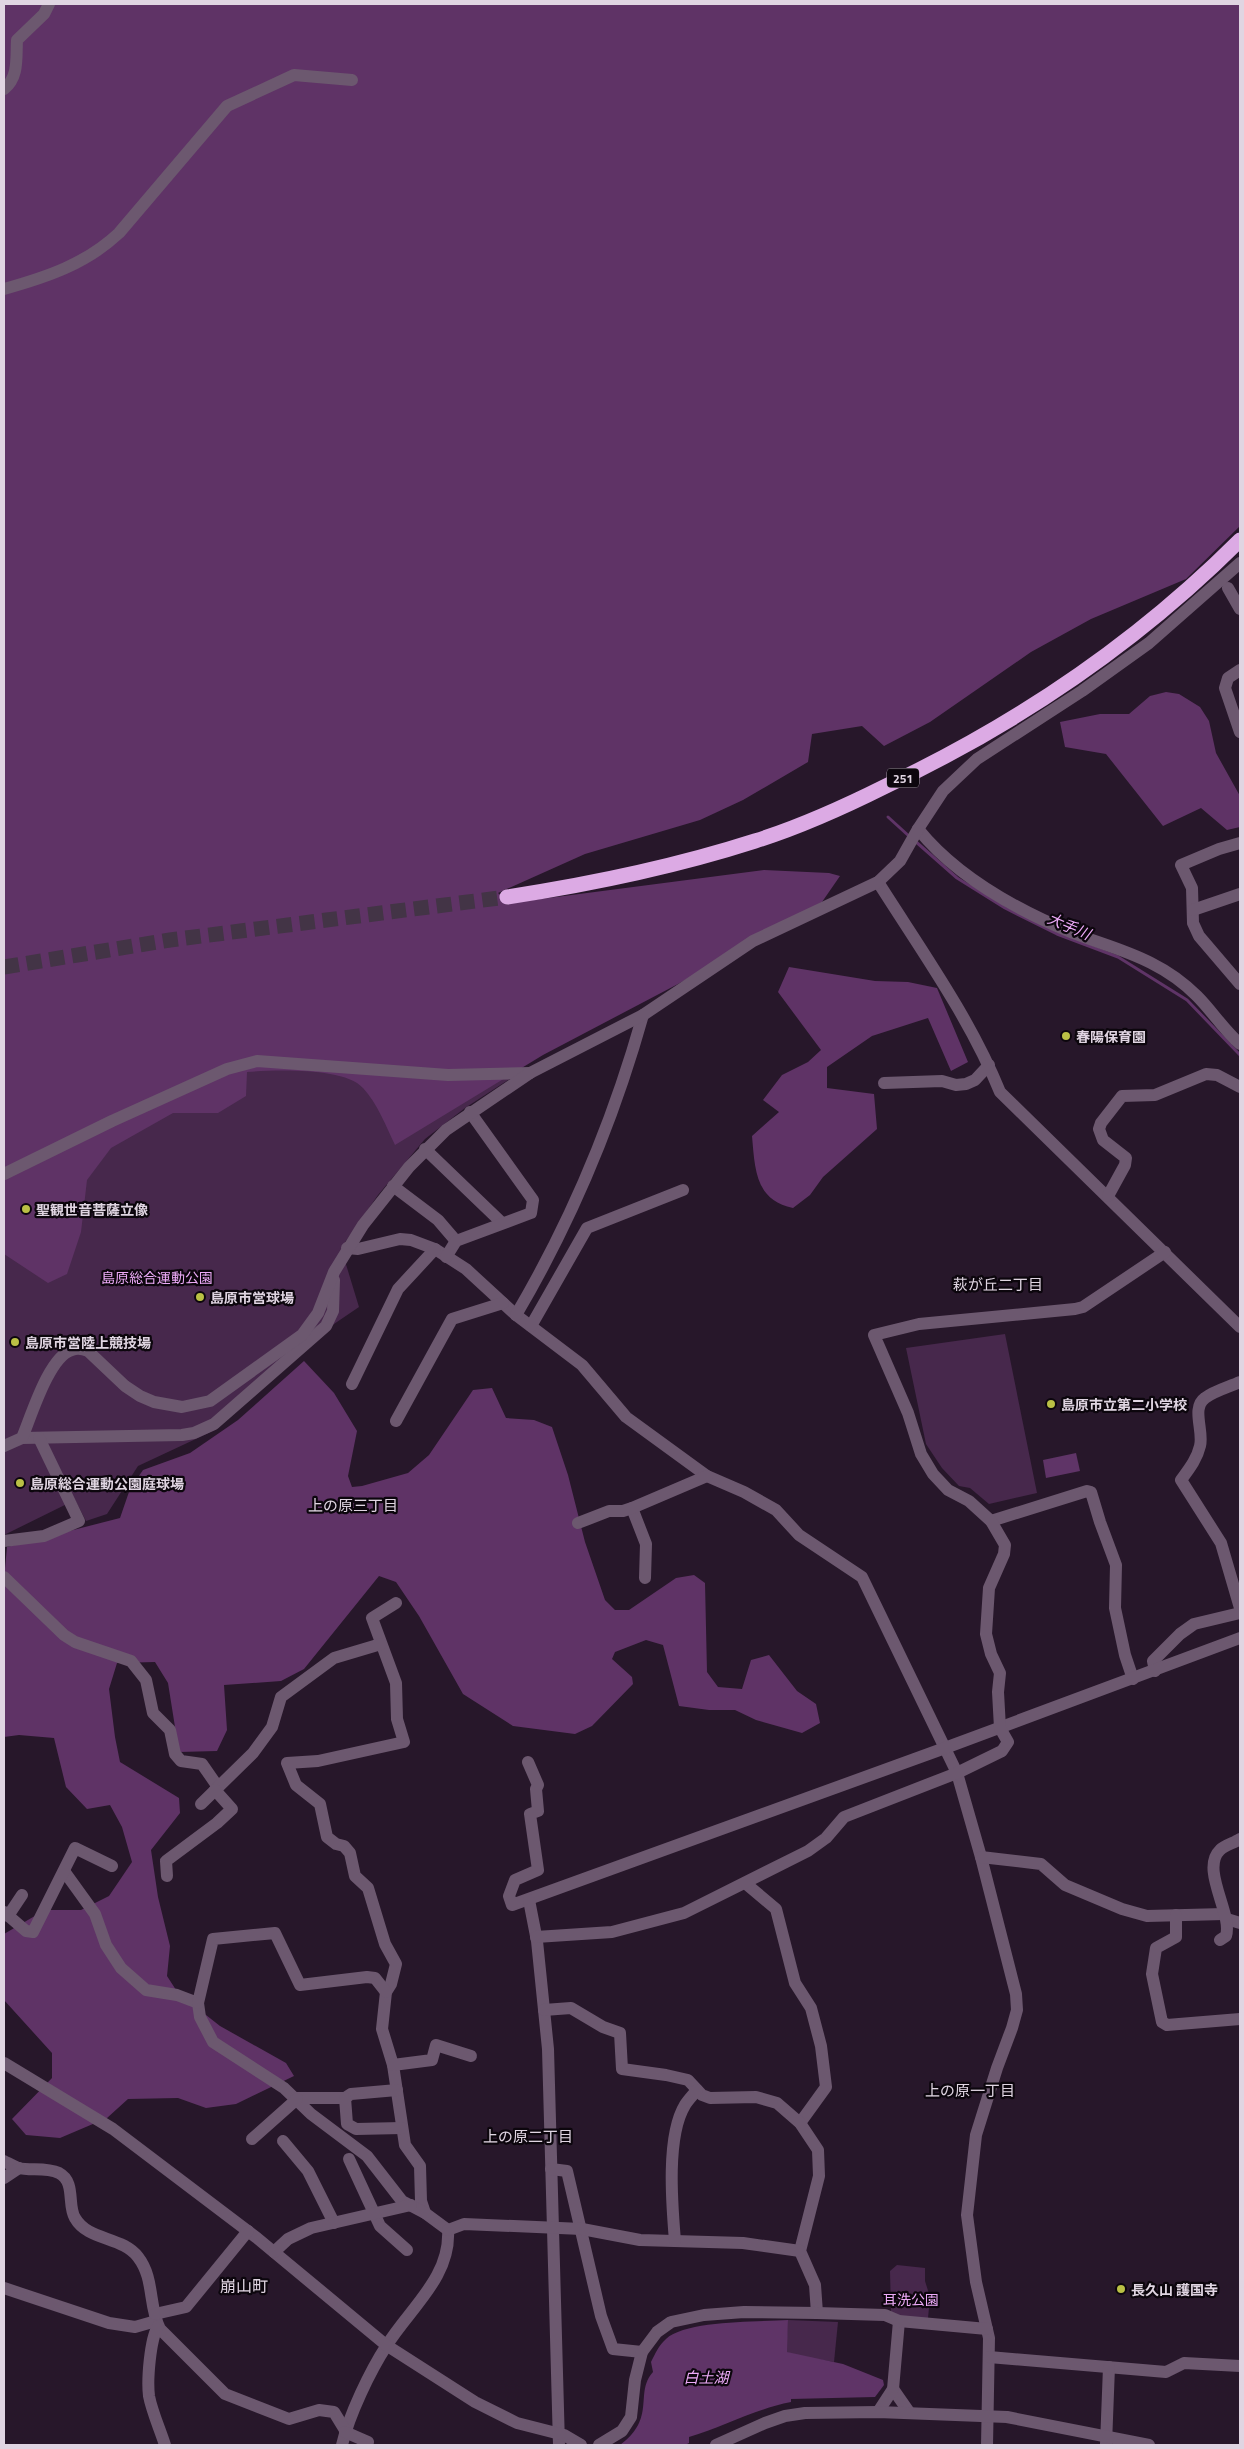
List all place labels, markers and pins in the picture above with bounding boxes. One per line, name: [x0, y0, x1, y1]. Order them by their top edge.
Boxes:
place label: 春陽保育園: [1076, 1026, 1146, 1047]
marker: 春陽保育園: [1060, 1030, 1072, 1042]
place label: 聖観世音菩薩立像: [36, 1199, 148, 1220]
marker: 聖観世音菩薩立像: [20, 1203, 32, 1215]
place label: 島原市営球場: [210, 1287, 294, 1308]
marker: 島原市営球場: [194, 1291, 206, 1303]
place label: 島原市営陸上競技場: [25, 1332, 151, 1353]
marker: 島原市営陸上競技場: [9, 1336, 21, 1348]
place label: 島原市立第二小学校: [1061, 1394, 1187, 1415]
marker: 島原市立第二小学校: [1045, 1398, 1057, 1410]
place label: 島原総合運動公園庭球場: [30, 1473, 184, 1494]
marker: 島原総合運動公園庭球場: [14, 1477, 26, 1489]
place label: 長久山 護国寺: [1131, 2279, 1218, 2300]
marker: 長久山 護国寺: [1115, 2283, 1127, 2295]

